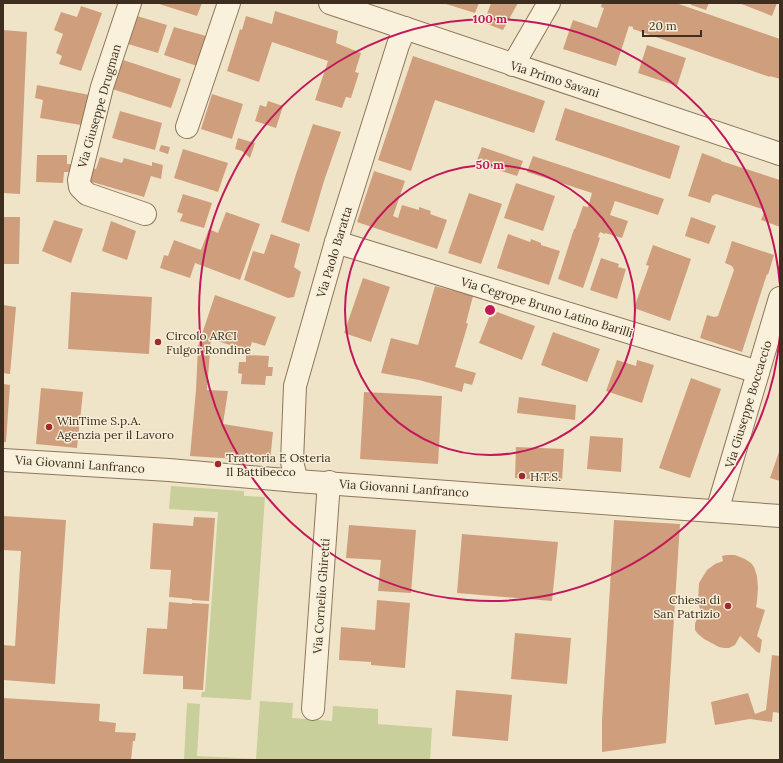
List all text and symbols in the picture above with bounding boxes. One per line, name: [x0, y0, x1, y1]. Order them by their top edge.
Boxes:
text: 100 m: [473, 11, 507, 26]
scale bar: [643, 12, 701, 38]
text: 20 m: [649, 18, 677, 33]
street label: Via Giuseppe Drugman: [74, 42, 124, 171]
street label: Via Primo Savani: [508, 57, 601, 100]
text: 50 m: [476, 157, 504, 172]
street label: Via Paolo Baratta: [313, 205, 355, 300]
street label: Via Cegrope Bruno Latino Barilli: [458, 273, 635, 340]
centre of rings: [483, 303, 497, 317]
place label: Circolo ARCI Fulgor Rondine: [166, 328, 251, 357]
marker: Circolo ARCI Fulgor Rondine: [153, 337, 163, 347]
street label: Via Giuseppe Boccaccio: [721, 338, 775, 471]
place label: WinTime S.p.A. Agenzia per il Lavoro: [56, 413, 174, 442]
marker: WinTime S.p.A. Agenzia per il Lavoro: [44, 422, 54, 432]
place label: Trattoria E Osteria Il Battibecco: [226, 450, 331, 479]
street label: Via Giovanni Lanfranco: [14, 452, 145, 476]
marker: Trattoria E Osteria Il Battibecco: [213, 459, 223, 469]
place label: H.T.S.: [530, 469, 561, 484]
marker: H.T.S.: [517, 471, 527, 481]
street label: Via Giovanni Lanfranco: [338, 476, 469, 500]
street label: Via Cornelio Ghiretti: [309, 538, 333, 655]
place label: Chiesa di San Patrizio: [654, 592, 720, 621]
marker: Chiesa di San Patrizio: [723, 601, 733, 611]

